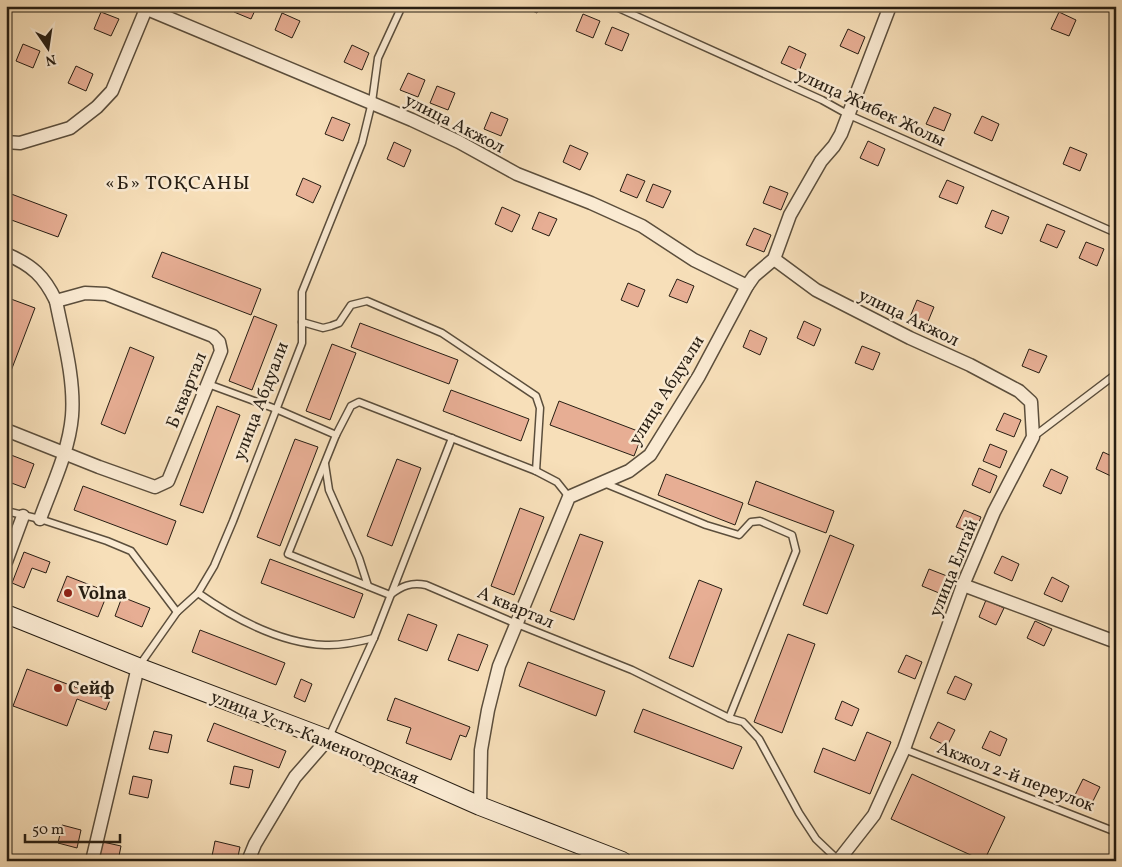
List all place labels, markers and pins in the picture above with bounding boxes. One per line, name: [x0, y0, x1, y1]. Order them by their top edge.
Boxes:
place label: Volna: [78, 582, 127, 607]
marker: Volna: [62, 587, 74, 599]
place label: Сейф: [68, 677, 115, 702]
marker: Сейф: [52, 682, 64, 694]

